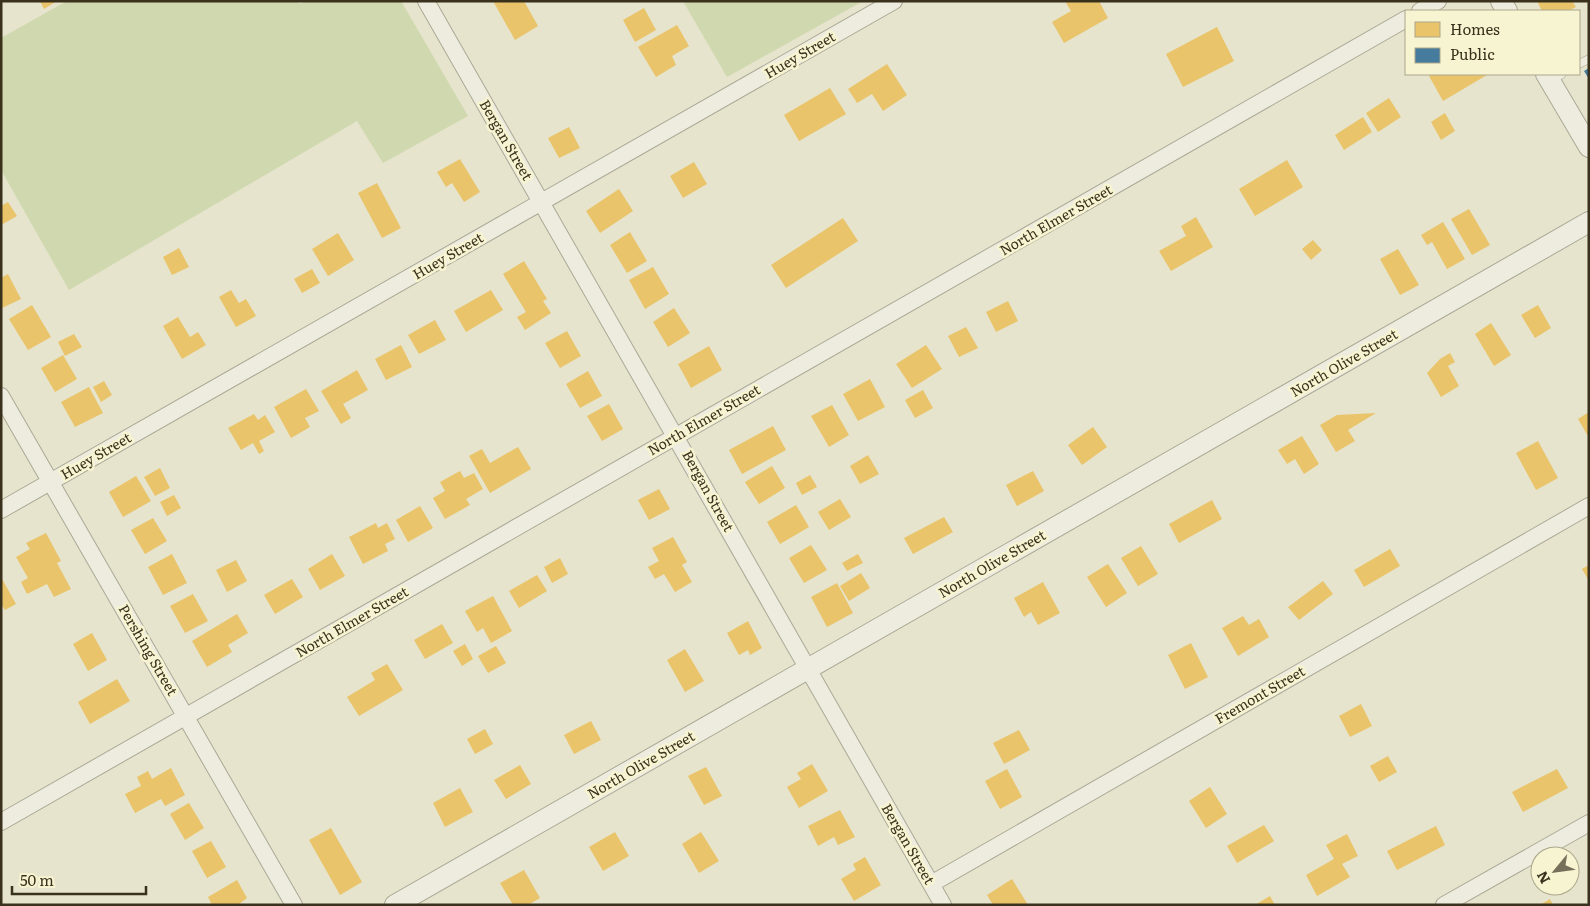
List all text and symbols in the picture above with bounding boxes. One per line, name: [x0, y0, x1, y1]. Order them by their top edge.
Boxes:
legend: [1405, 10, 1580, 75]
text: Homes: [1450, 17, 1500, 40]
street label: Huey Street: [761, 26, 839, 82]
text: Public: [1450, 42, 1495, 65]
street label: Bergan Street: [476, 95, 538, 184]
street label: North Elmer Street: [996, 179, 1116, 260]
street label: Huey Street: [409, 227, 487, 283]
street label: North Olive Street: [1286, 323, 1401, 401]
street label: North Elmer Street: [644, 379, 764, 460]
street label: Huey Street: [57, 427, 135, 483]
street label: Bergan Street: [678, 446, 740, 535]
street label: North Olive Street: [934, 524, 1049, 602]
street label: North Elmer Street: [292, 581, 412, 662]
street label: Pershing Street: [115, 600, 183, 699]
street label: Fremont Street: [1211, 660, 1308, 728]
street label: North Olive Street: [583, 725, 698, 803]
street label: Bergan Street: [878, 799, 940, 888]
north arrow: [1530, 846, 1580, 896]
scale bar: [12, 864, 146, 896]
text: 50 m: [20, 868, 54, 891]
text: N: [1531, 868, 1554, 888]

